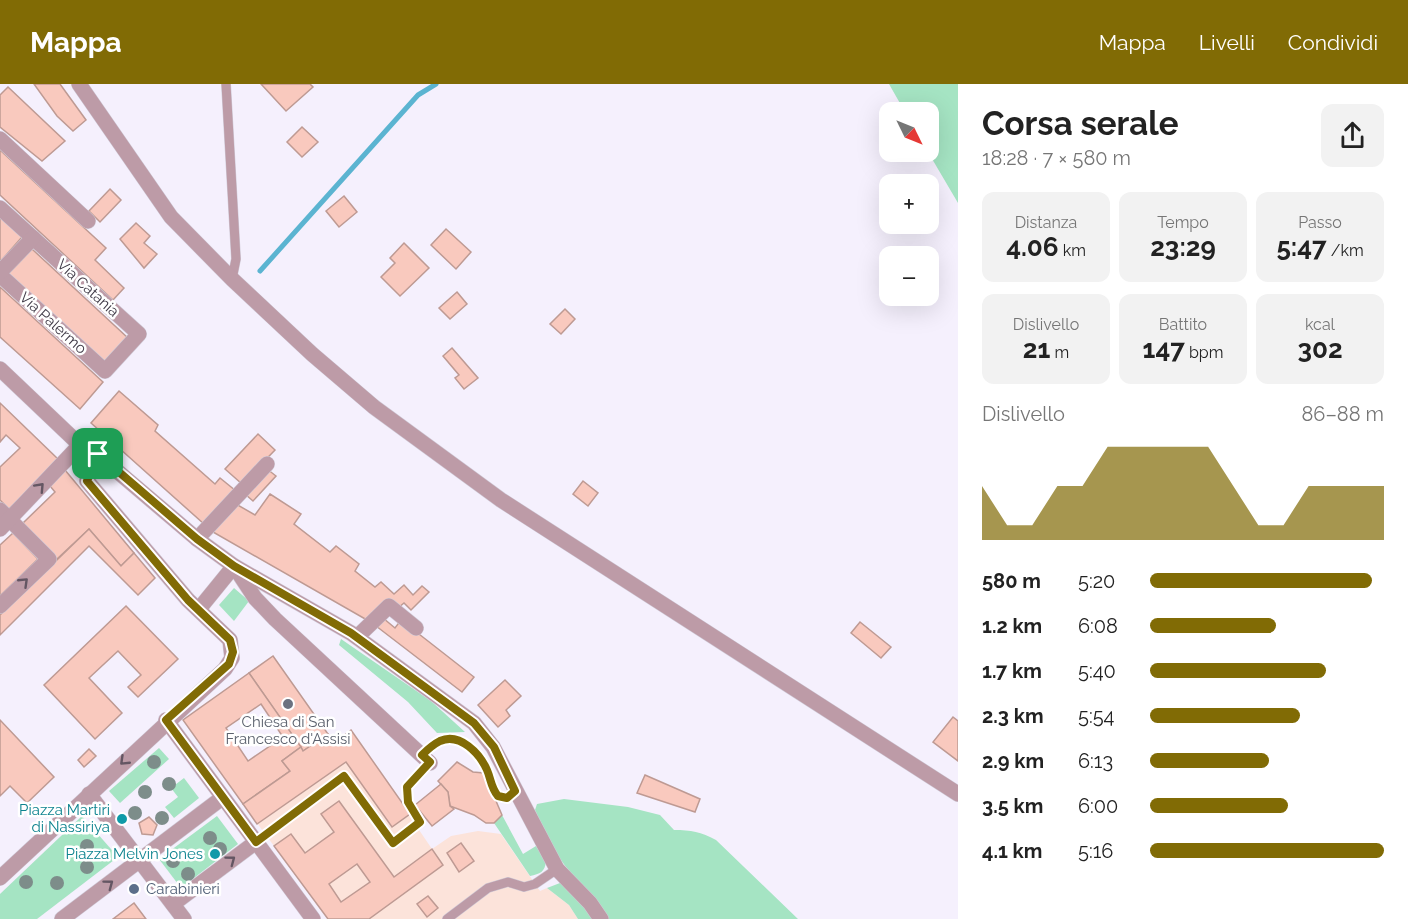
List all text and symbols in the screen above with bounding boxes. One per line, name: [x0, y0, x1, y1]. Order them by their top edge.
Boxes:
text: Mappa: [30, 26, 122, 59]
text: Mappa: [1099, 30, 1166, 55]
text: Livelli: [1199, 30, 1255, 55]
text: Condividi: [1288, 30, 1378, 55]
north arrow: [879, 102, 939, 162]
map controls: [879, 102, 939, 306]
text: Corsa serale: [982, 104, 1178, 143]
button: share: [1321, 104, 1384, 167]
text: 18:28 · 7 × 580 m: [982, 146, 1131, 170]
button: +: [879, 174, 939, 234]
text: Distanza: [1015, 213, 1077, 232]
text: Tempo: [1157, 213, 1209, 232]
text: Passo: [1298, 213, 1342, 232]
text: 4.06: [1006, 232, 1059, 262]
text: 23:29: [1150, 232, 1216, 262]
text: 5:47: [1276, 232, 1327, 262]
text: km: [1059, 241, 1086, 260]
text: /km: [1327, 241, 1364, 260]
button: −: [879, 246, 939, 306]
street label: Via Catania: [53, 255, 123, 321]
street label: Via Palermo: [16, 288, 90, 358]
text: Dislivello: [1013, 315, 1079, 334]
text: Battito: [1159, 315, 1207, 334]
text: kcal: [1305, 315, 1335, 334]
text: 21: [1023, 334, 1050, 364]
text: 147: [1143, 334, 1185, 364]
text: 302: [1297, 334, 1343, 364]
text: m: [1050, 343, 1069, 362]
text: bpm: [1185, 343, 1223, 362]
text: Dislivello: [982, 402, 1065, 426]
text: 86–88 m: [1301, 402, 1384, 426]
pin: [72, 428, 123, 479]
icon: arrive: [81, 437, 114, 470]
one-way arrow: [33, 484, 44, 494]
text: 580 m: [982, 569, 1041, 593]
text: 5:20: [1078, 569, 1115, 593]
one-way arrow: [18, 578, 28, 589]
text: 1.2 km: [982, 614, 1042, 638]
text: 6:08: [1078, 614, 1118, 638]
text: 1.7 km: [982, 659, 1042, 683]
text: 5:40: [1078, 659, 1116, 683]
marker: Chiesa di San Francesco d'Assisi: [281, 697, 295, 711]
text: 2.3 km: [982, 704, 1044, 728]
text: 5:54: [1078, 704, 1114, 728]
place label: Chiesa di San Francesco d'Assisi: [225, 713, 351, 748]
text: 2.9 km: [982, 749, 1044, 773]
text: 6:13: [1078, 749, 1113, 773]
one-way arrow: [120, 753, 131, 764]
text: 3.5 km: [982, 794, 1043, 818]
text: 6:00: [1078, 794, 1118, 818]
place label: Piazza Martiri di Nassiriya: [19, 801, 110, 836]
marker: Piazza Martiri di Nassiriya: [115, 812, 129, 826]
text: 4.1 km: [982, 839, 1042, 863]
text: 5:16: [1078, 839, 1113, 863]
place label: Piazza Melvin Jones: [66, 845, 203, 863]
marker: Piazza Melvin Jones: [208, 847, 222, 861]
one-way arrow: [225, 857, 236, 868]
one-way arrow: [102, 880, 113, 891]
place label: Carabinieri: [146, 880, 220, 898]
marker: Carabinieri: [127, 882, 141, 896]

